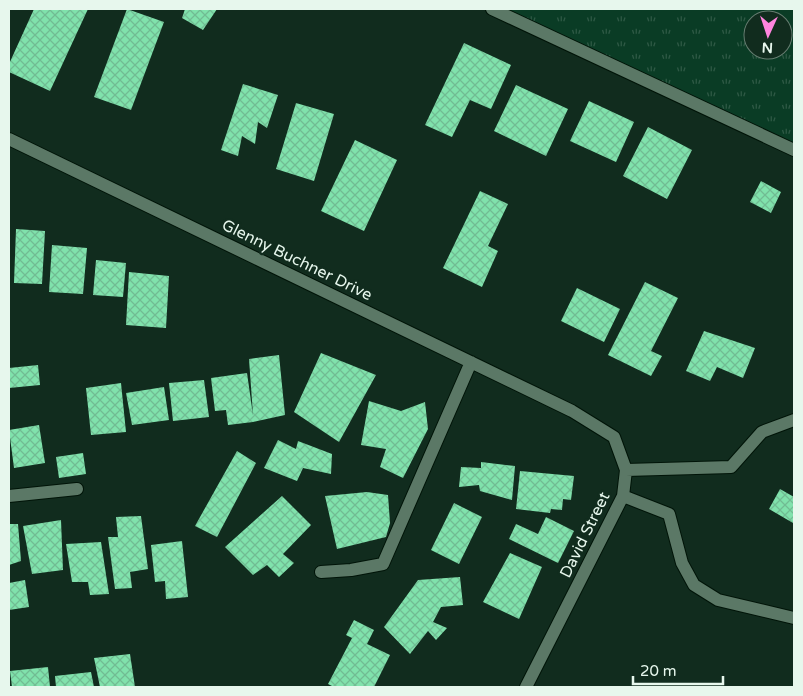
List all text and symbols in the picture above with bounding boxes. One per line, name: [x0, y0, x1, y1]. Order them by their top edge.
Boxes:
north arrow: [743, 10, 793, 60]
text: N: [761, 39, 773, 56]
street label: Glenny Buchner Drive: [219, 215, 375, 305]
street label: David Street: [556, 489, 614, 581]
scale bar: [633, 654, 723, 686]
text: 20 m: [640, 662, 677, 680]

